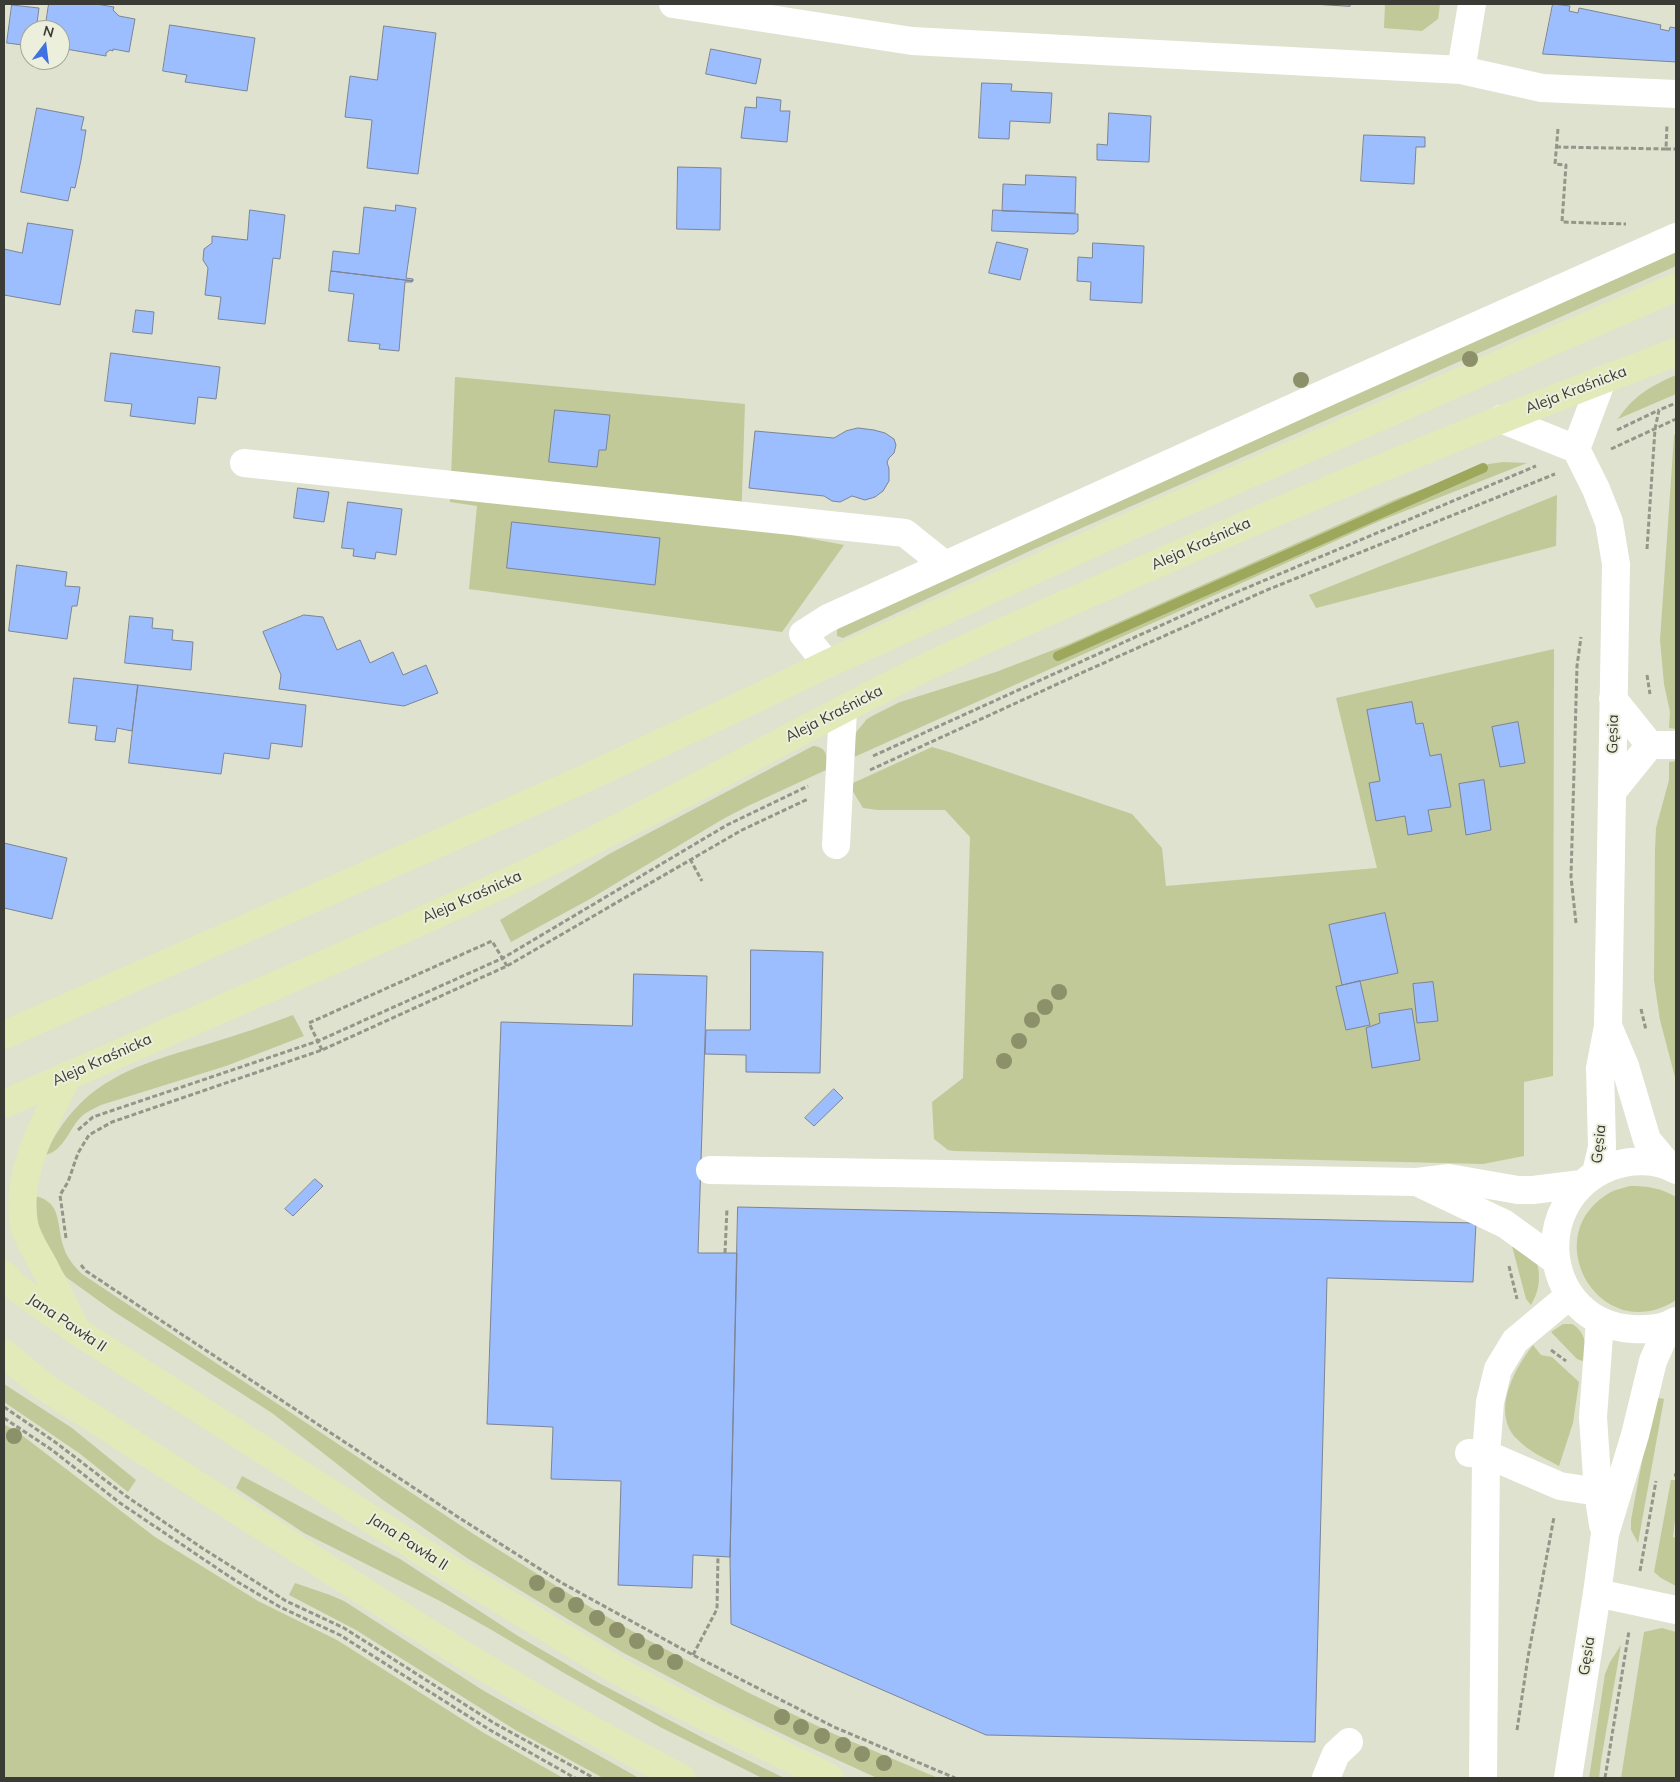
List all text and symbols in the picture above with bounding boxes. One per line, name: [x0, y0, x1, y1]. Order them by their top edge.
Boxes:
north arrow: [20, 20, 70, 70]
text: N: [41, 21, 56, 42]
street label: Aleja Kraśnicka: [1523, 362, 1629, 418]
street label: Aleja Kraśnicka: [1148, 514, 1254, 574]
street label: Aleja Kraśnicka: [782, 682, 886, 746]
street label: Gęsia: [1604, 714, 1622, 754]
street label: Aleja Kraśnicka: [419, 867, 525, 927]
street label: Aleja Kraśnicka: [49, 1030, 155, 1090]
street label: Gęsia: [1588, 1124, 1610, 1164]
street label: Jana Pawła II: [24, 1290, 110, 1356]
street label: Jana Pawła II: [365, 1510, 451, 1574]
street label: Gęsia: [1575, 1635, 1599, 1677]

